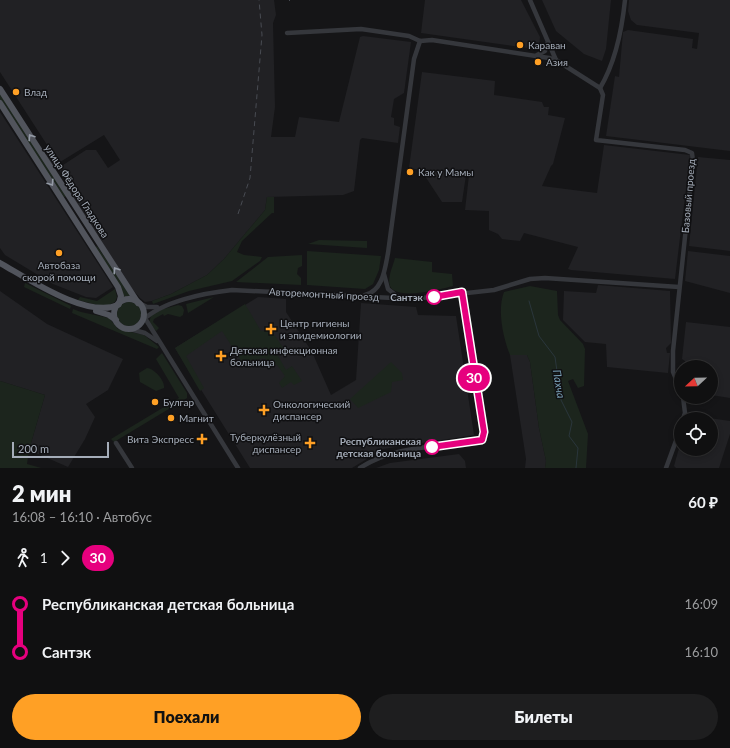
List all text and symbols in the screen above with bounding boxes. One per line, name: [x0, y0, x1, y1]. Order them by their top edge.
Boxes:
place label: Караван: [528, 39, 566, 51]
marker: Караван: [515, 40, 525, 50]
place label: Азия: [546, 56, 568, 68]
marker: Азия: [533, 57, 543, 67]
place label: Влад: [24, 86, 47, 98]
marker: Влад: [11, 87, 21, 97]
one-way arrow: [28, 134, 36, 141]
street label: улица Фёдора Гладкова: [42, 142, 112, 240]
street label: Базовый проезд: [679, 158, 697, 234]
place label: Как у Мамы: [418, 166, 473, 178]
marker: Как у Мамы: [405, 167, 415, 177]
one-way arrow: [46, 179, 54, 186]
marker: Автобаза скорой помощи: [54, 248, 64, 258]
place label: Автобаза скорой помощи: [22, 259, 96, 283]
one-way arrow: [113, 267, 121, 274]
street label: Авторемонтный проезд: [269, 285, 379, 303]
marker: Сантэк: [426, 289, 442, 305]
place label: Сантэк: [390, 291, 424, 303]
place label: Центр гигиены и эпидемиологии: [280, 317, 362, 341]
marker: Центр гигиены и эпидемиологии: [265, 323, 277, 335]
place label: Детская инфекционная больница: [230, 344, 338, 368]
marker: Детская инфекционная больница: [215, 350, 227, 362]
north arrow: [674, 360, 718, 404]
map controls: [674, 360, 718, 456]
line badge: 30: [456, 365, 492, 391]
text: 30: [466, 369, 482, 386]
water label: Пахча: [551, 369, 568, 400]
place label: Булгар: [163, 396, 195, 408]
marker: Булгар: [150, 397, 160, 407]
place label: Онкологический диспансер: [273, 398, 351, 422]
marker: Онкологический диспансер: [258, 404, 270, 416]
place label: Магнит: [179, 412, 214, 424]
button: locate: [674, 412, 718, 456]
marker: Магнит: [166, 413, 176, 423]
place label: Туберкулёзный диспансер: [230, 431, 301, 455]
place label: Вита Экспресс: [127, 433, 194, 445]
marker: Вита Экспресс: [197, 434, 207, 444]
place label: Республиканская детская больница: [336, 435, 421, 459]
marker: Туберкулёзный диспансер: [304, 437, 316, 449]
marker: Республиканская детская больница: [424, 439, 440, 455]
scale bar: [12, 440, 109, 459]
text: 200 m: [18, 442, 49, 455]
text: 2 мин: [12, 480, 71, 507]
text: 60 ₽: [688, 493, 718, 511]
text: 16:08 – 16:10 · Автобус: [12, 509, 152, 525]
icon: walk: [12, 547, 34, 569]
icon: forward: [54, 547, 76, 569]
text: 30: [90, 549, 106, 566]
text: 1: [40, 550, 48, 566]
text: Республиканская детская больница: [42, 595, 294, 613]
text: 16:09: [685, 596, 718, 612]
text: Сантэк: [42, 643, 91, 661]
text: 16:10: [685, 644, 718, 660]
button: Поехали: [12, 694, 361, 740]
button: Билеты: [369, 694, 718, 740]

